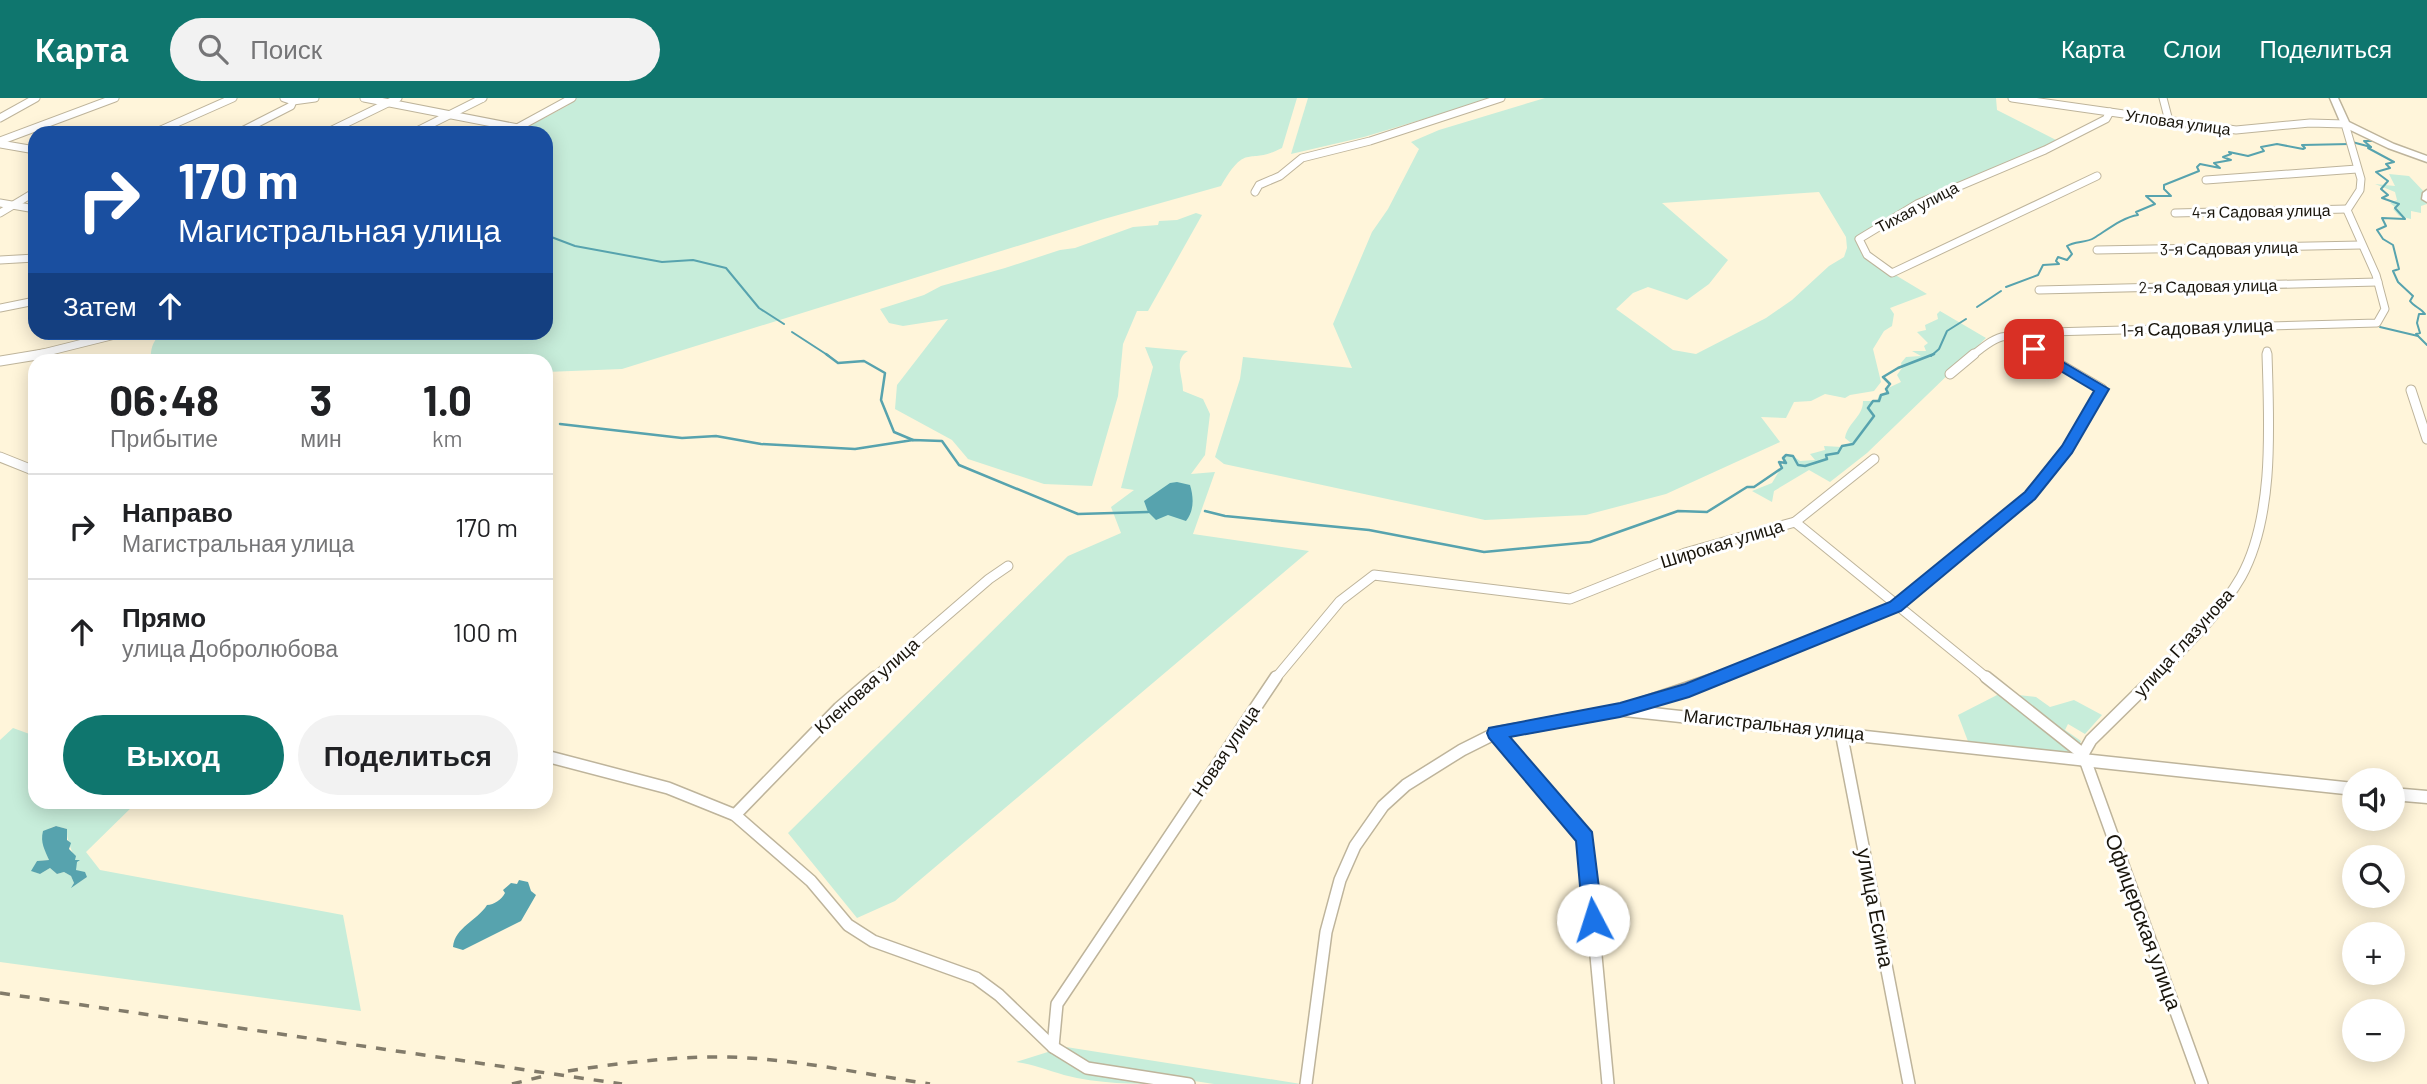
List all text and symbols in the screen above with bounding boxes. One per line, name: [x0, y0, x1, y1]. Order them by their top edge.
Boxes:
search box: [170, 18, 660, 81]
text: Карта: [35, 29, 128, 69]
icon: search: [194, 30, 232, 68]
text: Поиск: [250, 33, 322, 64]
text: Карта: [2061, 34, 2125, 63]
text: Слои: [2163, 34, 2221, 63]
text: Поделиться: [2259, 34, 2392, 63]
street label: Угловая улица: [2124, 105, 2232, 138]
text: 170 m: [178, 150, 298, 209]
icon: right: [63, 154, 154, 245]
street label: Тихая улица: [1872, 177, 1961, 236]
street label: 4-я Садовая улица: [2191, 200, 2331, 221]
text: Магистральная улица: [178, 210, 501, 248]
street label: 3-я Садовая улица: [2160, 237, 2298, 258]
street label: 2-я Садовая улица: [2138, 275, 2278, 296]
icon: ahead: [151, 287, 189, 325]
text: Затем: [63, 290, 137, 321]
street label: 1-я Садовая улица: [2120, 313, 2275, 341]
pin: [2004, 319, 2064, 379]
icon: arrive: [2015, 330, 2053, 368]
text: 06:48: [109, 374, 219, 424]
text: 3: [310, 374, 332, 424]
text: 1.0: [423, 374, 472, 424]
text: Прибытие: [110, 424, 218, 452]
text: мин: [300, 424, 342, 452]
text: km: [432, 424, 463, 452]
text: Направо: [122, 496, 233, 527]
icon: right: [63, 508, 101, 546]
text: 170 m: [455, 511, 518, 542]
street label: Широкая улица: [1657, 514, 1787, 572]
text: Магистральная улица: [122, 529, 354, 557]
street label: улица Глазунова: [2129, 583, 2238, 701]
text: Прямо: [122, 601, 206, 632]
icon: ahead: [63, 613, 101, 651]
text: 100 m: [453, 616, 518, 647]
street label: Кленовая улица: [809, 632, 924, 738]
text: улица Добролюбова: [122, 634, 338, 662]
street label: Новая улица: [1187, 700, 1264, 800]
street label: Магистральная улица: [1683, 704, 1867, 745]
button: Выход: [63, 715, 284, 795]
button: Поделиться: [298, 715, 518, 795]
map controls: [2342, 768, 2405, 1062]
button: sound: [2342, 768, 2405, 831]
street label: Офицерская улица: [2101, 830, 2188, 1013]
button: search: [2342, 845, 2405, 908]
street label: улица Есина: [1853, 846, 1900, 970]
position arrow: [1556, 883, 1630, 957]
button: +: [2342, 922, 2405, 985]
button: −: [2342, 999, 2405, 1062]

